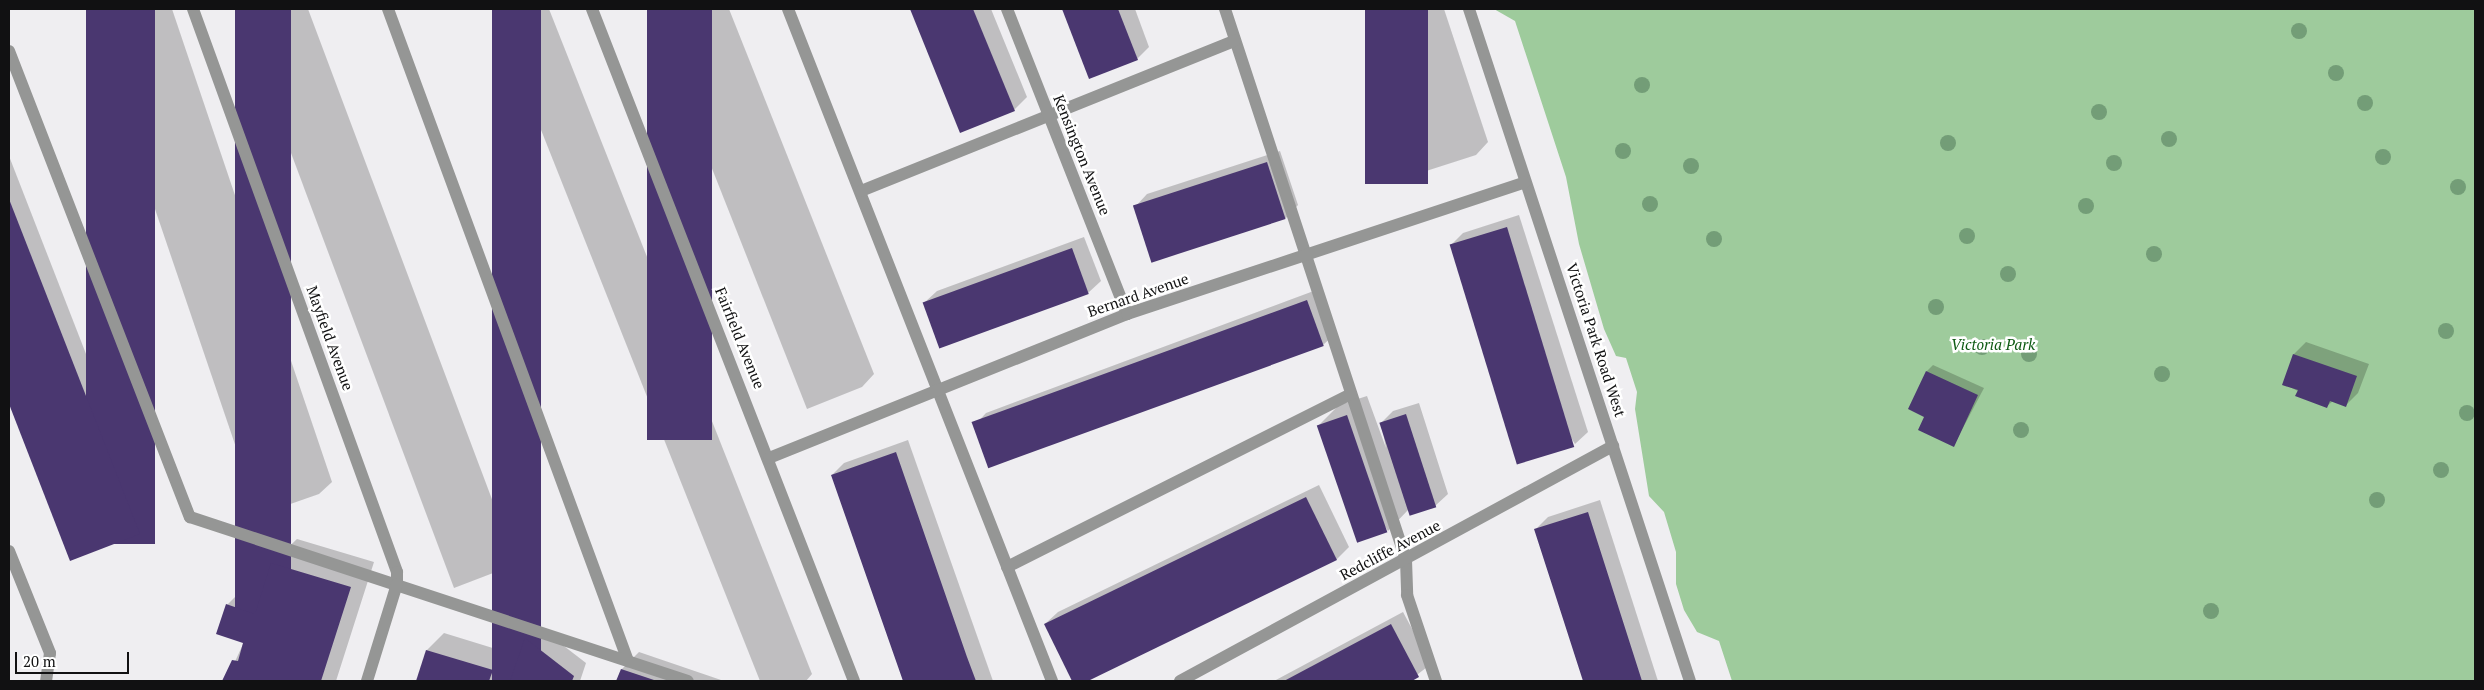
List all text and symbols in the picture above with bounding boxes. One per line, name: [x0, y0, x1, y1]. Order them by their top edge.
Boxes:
street label: Kensington Avenue: [1050, 92, 1114, 218]
street label: Victoria Park Road West: [1563, 261, 1629, 419]
street label: Bernard Avenue: [1085, 269, 1191, 321]
street label: Mayfield Avenue: [303, 283, 357, 393]
street label: Fairfield Avenue: [711, 284, 769, 392]
park label: Victoria Park: [1951, 336, 2035, 354]
street label: Redcliffe Avenue: [1337, 516, 1443, 584]
scale bar: [18, 642, 131, 674]
text: 20 m: [23, 651, 56, 671]

